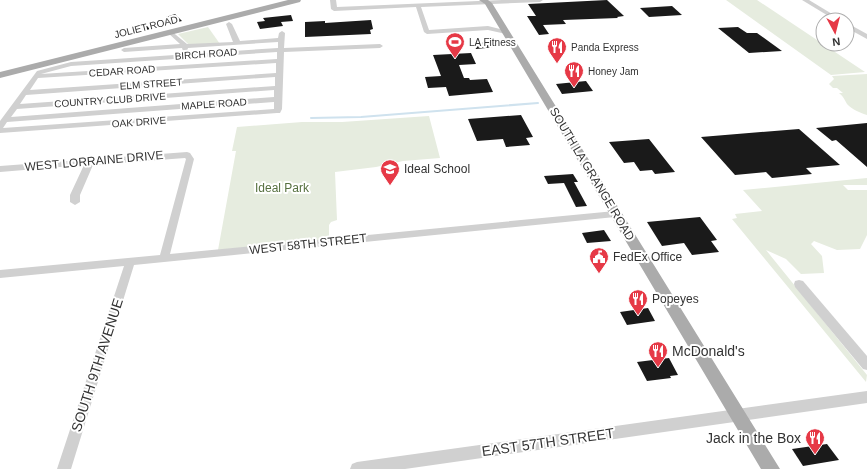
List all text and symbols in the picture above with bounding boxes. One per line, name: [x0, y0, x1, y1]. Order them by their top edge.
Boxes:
north arrow: [815, 12, 855, 52]
street label: JOLIET ROAD: [113, 14, 179, 40]
sports icon: LA Fitness: [444, 31, 466, 59]
text: N: [831, 35, 841, 48]
restaurant icon: Panda Express: [546, 36, 568, 64]
place label: LA Fitness: [469, 37, 516, 48]
place label: Panda Express: [571, 42, 639, 53]
street label: BIRCH ROAD: [174, 46, 238, 62]
restaurant icon: Honey Jam: [563, 60, 585, 88]
street label: CEDAR ROAD: [88, 63, 156, 79]
place label: Honey Jam: [588, 66, 639, 77]
street label: ELM STREET: [119, 76, 183, 92]
street label: COUNTRY CLUB DRIVE: [54, 91, 167, 109]
street label: MAPLE ROAD: [181, 96, 247, 112]
street label: SOUTH LA GRANGE ROAD: [547, 105, 637, 243]
street label: OAK DRIVE: [111, 115, 167, 129]
street label: WEST LORRAINE DRIVE: [24, 148, 164, 174]
school or university icon: Ideal School: [379, 158, 401, 186]
place label: Ideal School: [404, 162, 470, 176]
park label: Ideal Park: [255, 181, 310, 195]
street label: WEST 58TH STREET: [249, 231, 368, 257]
public building icon: FedEx Office: [588, 246, 610, 274]
place label: FedEx Office: [613, 250, 682, 264]
restaurant icon: Popeyes: [627, 288, 649, 316]
place label: Popeyes: [652, 292, 699, 306]
street label: SOUTH 9TH AVENUE: [68, 296, 126, 434]
restaurant icon: McDonald's: [647, 340, 669, 368]
place label: McDonald's: [672, 343, 745, 359]
street label: EAST 57TH STREET: [481, 425, 616, 459]
restaurant icon: Jack in the Box: [804, 427, 826, 455]
place label: Jack in the Box: [706, 430, 801, 446]

